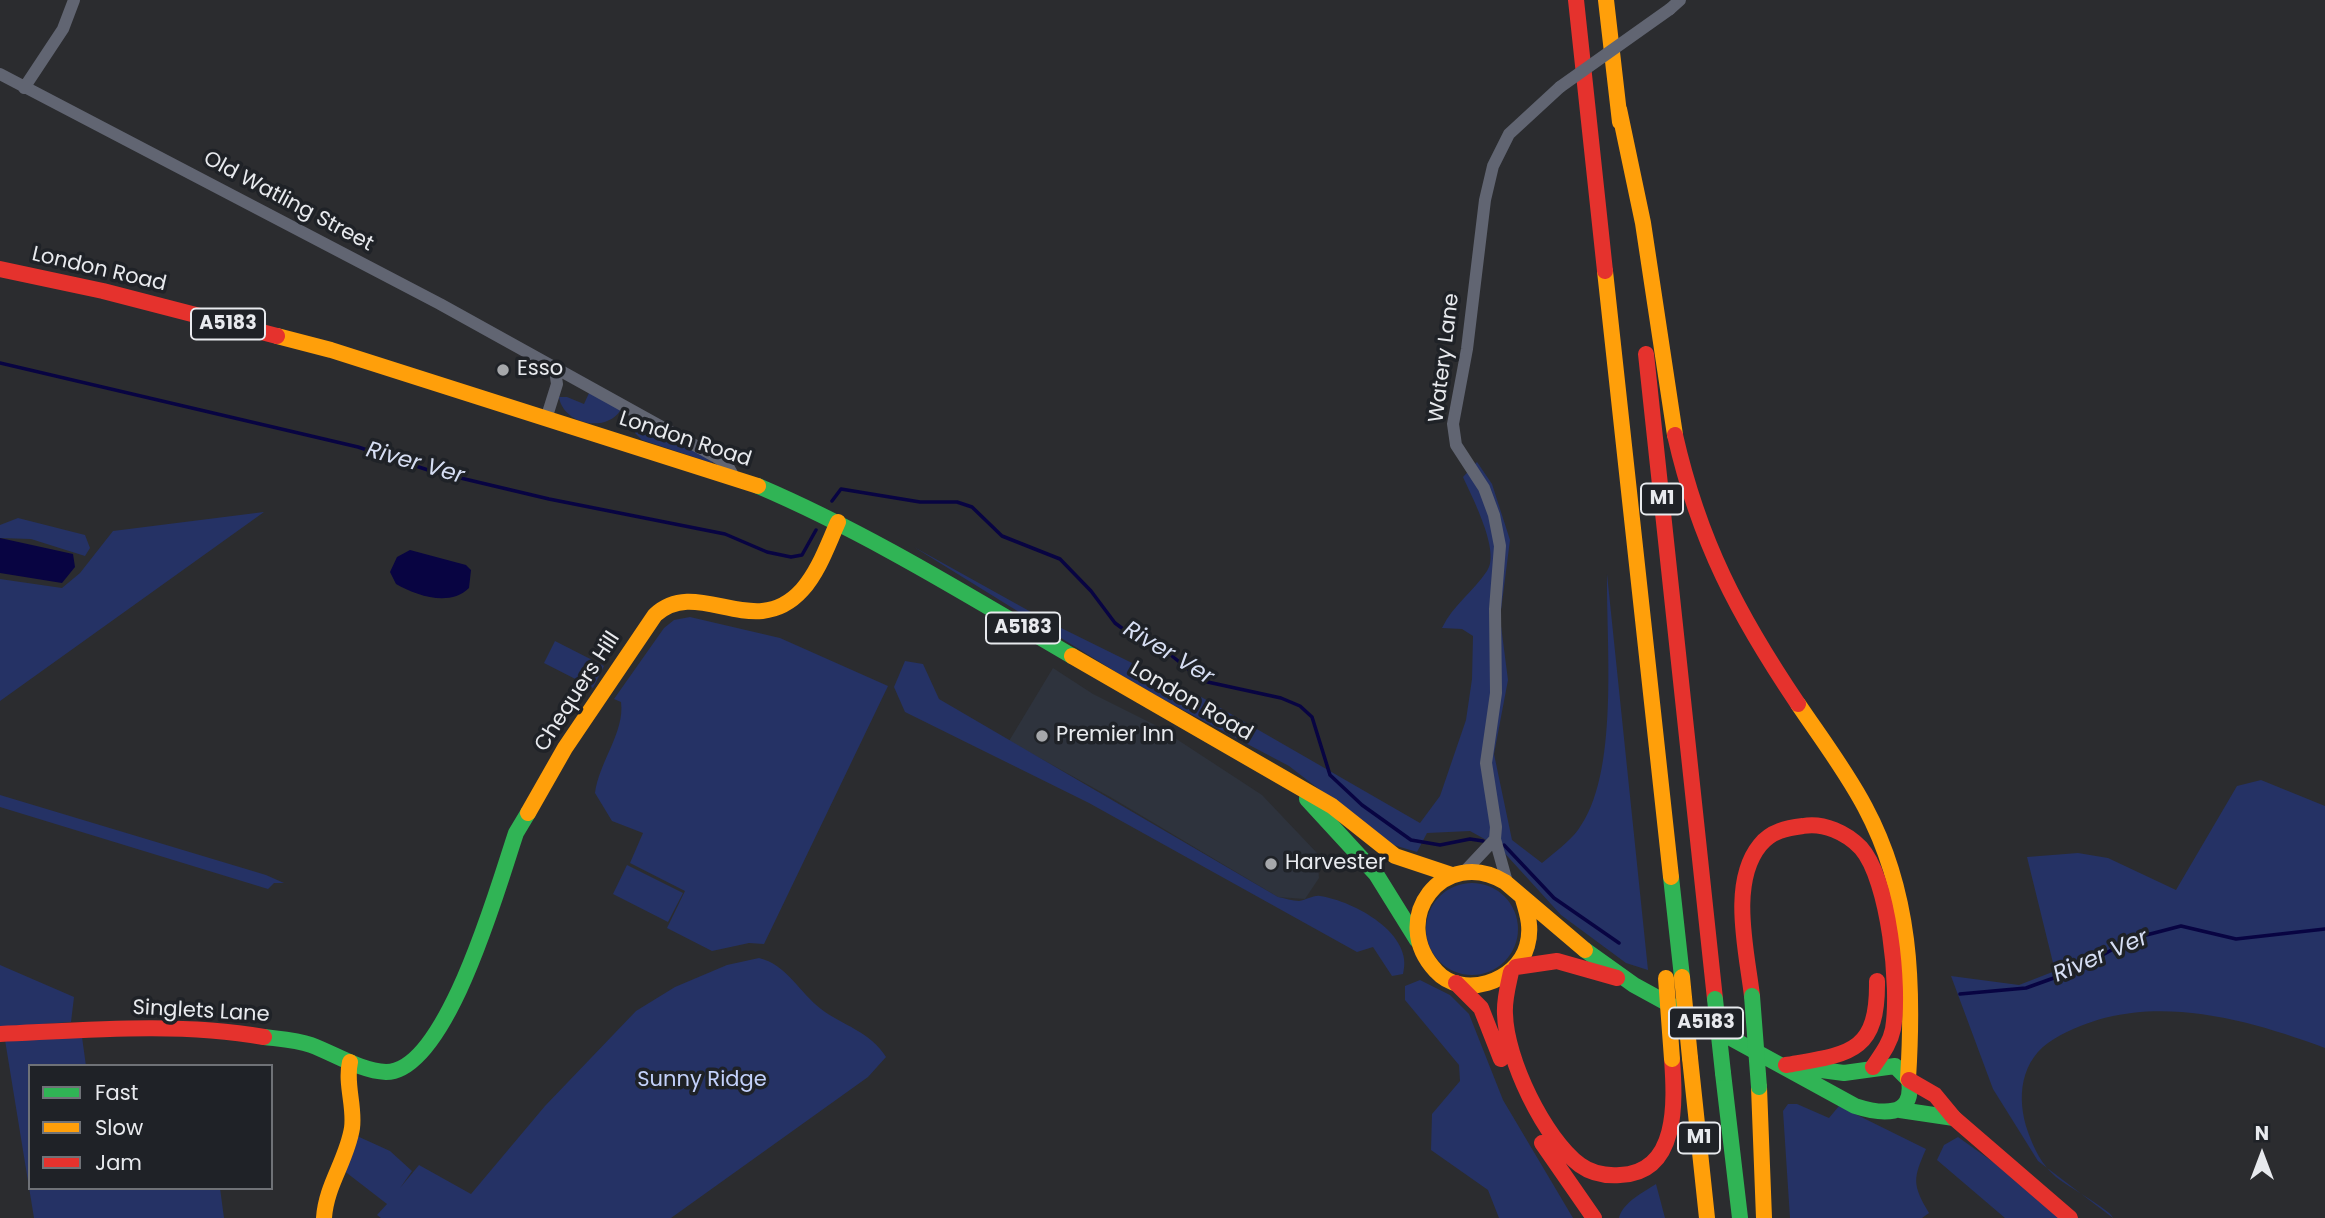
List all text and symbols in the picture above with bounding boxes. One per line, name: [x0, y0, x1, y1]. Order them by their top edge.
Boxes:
street label: Old Watling Street: [199, 147, 377, 257]
street label: London Road: [29, 242, 169, 298]
street label: Watery Lane: [1425, 292, 1465, 424]
road number: A5183: [191, 308, 265, 340]
place label: Esso: [517, 357, 563, 383]
marker: Esso: [495, 362, 511, 378]
street label: London Road: [616, 407, 754, 473]
water label: River Ver: [363, 437, 467, 491]
road number: M1: [1641, 484, 1683, 514]
road number: A5183: [986, 612, 1060, 643]
water label: River Ver: [1118, 616, 1218, 692]
street label: Chequers Hill: [530, 627, 626, 757]
street label: London Road: [1125, 657, 1257, 747]
place label: Premier Inn: [1056, 723, 1174, 749]
marker: Premier Inn: [1034, 728, 1050, 744]
place label: Harvester: [1285, 851, 1386, 877]
marker: Harvester: [1263, 856, 1279, 872]
water label: River Ver: [2049, 925, 2153, 989]
street label: Singlets Lane: [132, 996, 270, 1028]
road number: A5183: [1669, 1007, 1743, 1038]
legend: [28, 1064, 273, 1190]
park label: Sunny Ridge: [637, 1068, 767, 1094]
text: Fast: [95, 1078, 138, 1107]
text: Slow: [95, 1113, 143, 1142]
north arrow: [2227, 1120, 2297, 1190]
text: N: [2255, 1120, 2269, 1147]
road number: M1: [1678, 1122, 1720, 1154]
text: Jam: [95, 1148, 142, 1177]

